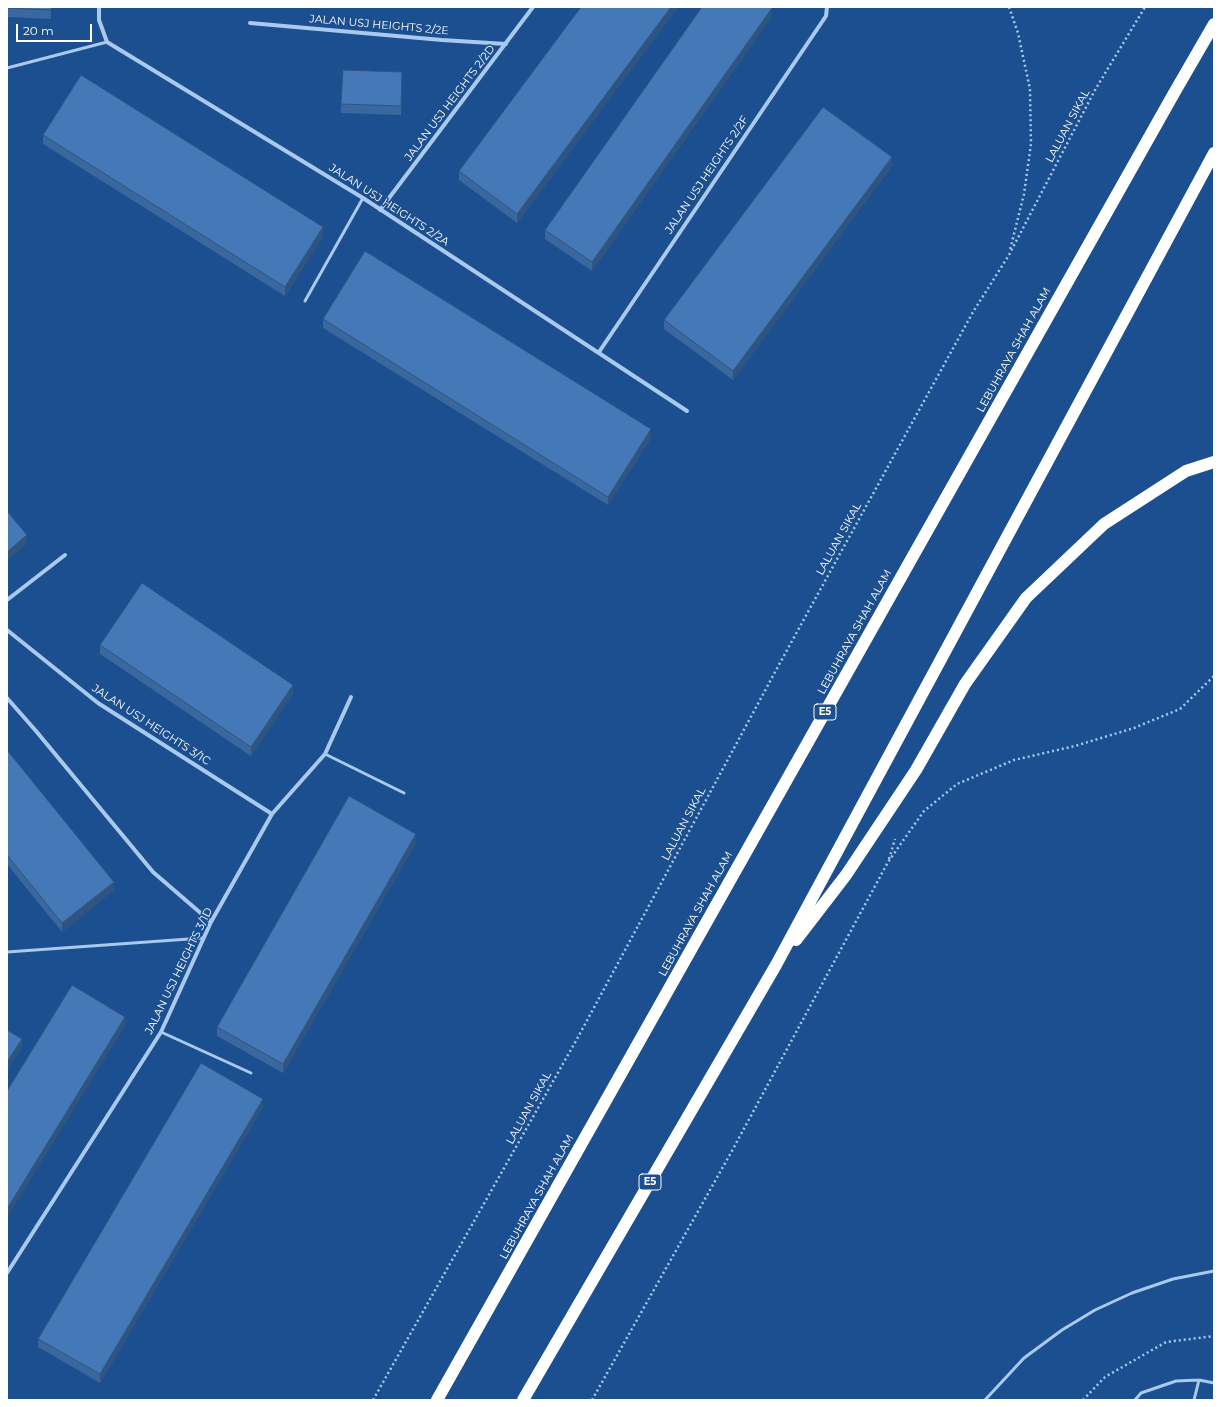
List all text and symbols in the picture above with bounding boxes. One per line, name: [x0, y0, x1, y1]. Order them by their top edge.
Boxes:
street label: JALAN USJ HEIGHTS 2/2E: [309, 12, 449, 38]
scale bar: [18, 16, 94, 42]
text: 20 m: [23, 23, 54, 38]
street label: JALAN USJ HEIGHTS 2/2D: [402, 42, 498, 164]
street label: LALUAN SIKAL: [1043, 87, 1093, 165]
street label: JALAN USJ HEIGHTS 2/2F: [663, 114, 751, 236]
street label: JALAN USJ HEIGHTS 2/2A: [327, 161, 451, 249]
street label: LEBUHRAYA SHAH ALAM: [974, 285, 1054, 415]
street label: LALUAN SIKAL: [814, 500, 864, 578]
street label: LEBUHRAYA SHAH ALAM: [815, 567, 895, 697]
street label: JALAN USJ HEIGHTS 3/1C: [89, 682, 213, 768]
road number: E5: [814, 704, 836, 720]
street label: LALUAN SIKAL: [659, 785, 709, 863]
street label: LEBUHRAYA SHAH ALAM: [656, 849, 736, 979]
street label: JALAN USJ HEIGHTS 3/1D: [142, 905, 216, 1037]
street label: LALUAN SIKAL: [504, 1069, 554, 1147]
street label: LEBUHRAYA SHAH ALAM: [497, 1132, 577, 1262]
road number: E5: [639, 1174, 661, 1190]

